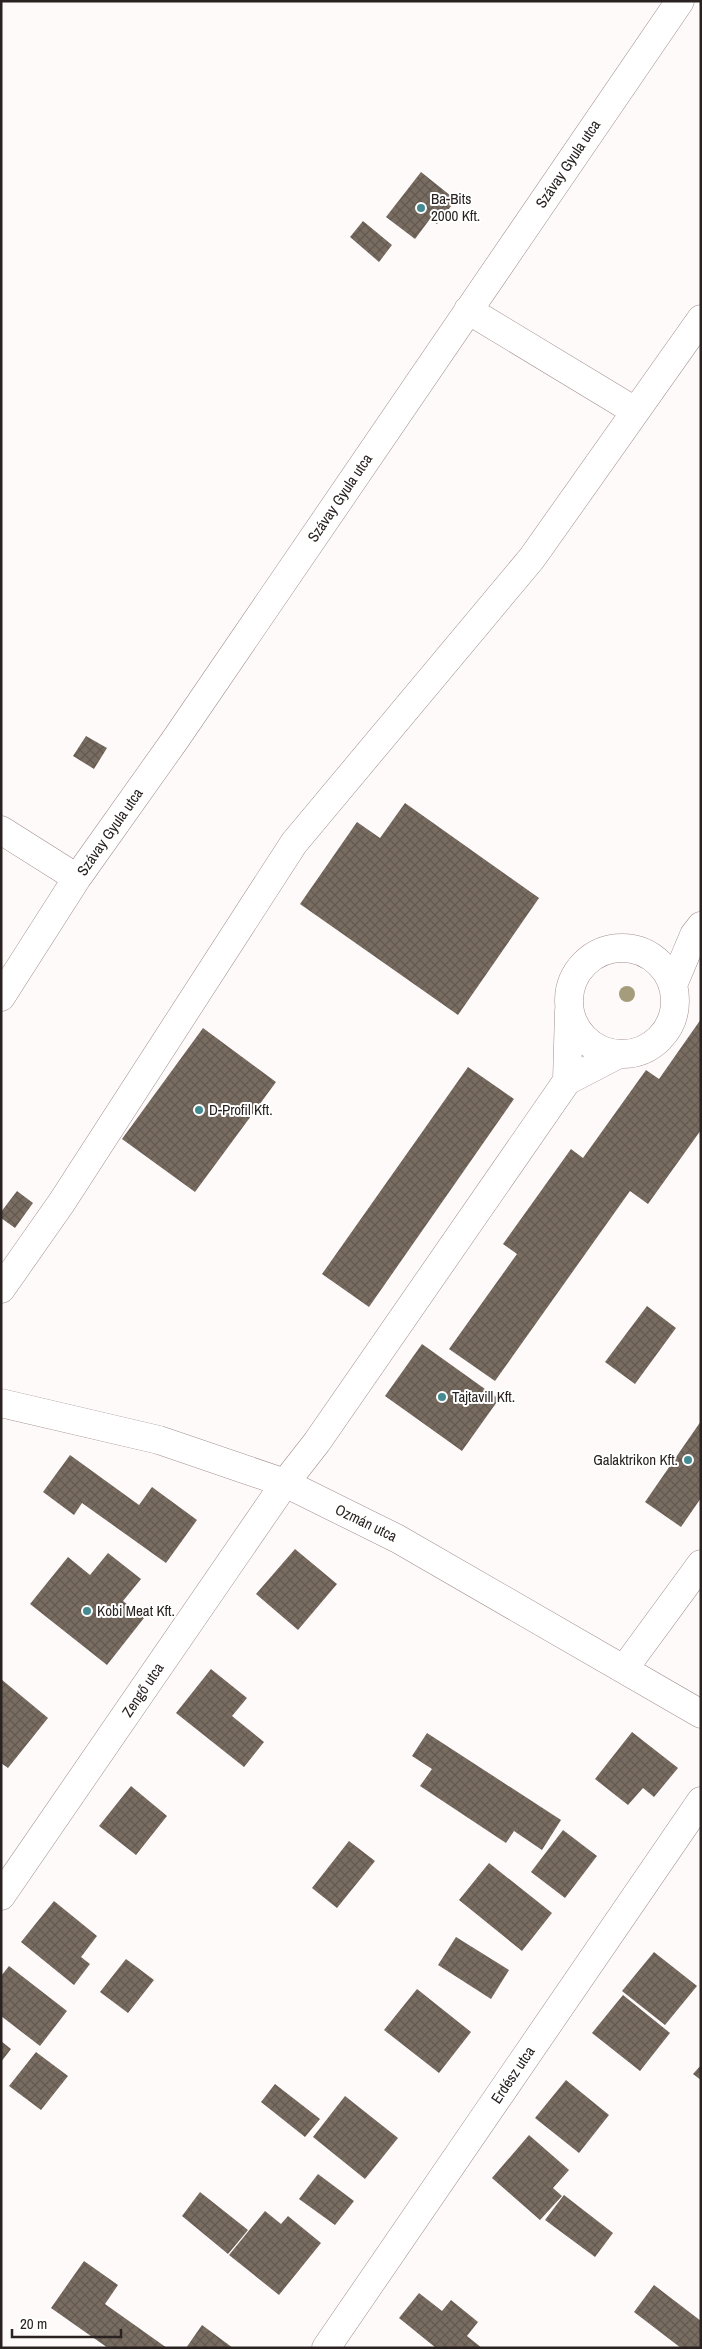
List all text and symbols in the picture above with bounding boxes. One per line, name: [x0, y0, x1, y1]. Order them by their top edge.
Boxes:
street label: Szávay Gyula utca: [530, 115, 605, 212]
place label: Ba-Bits 2000 Kft.: [431, 188, 480, 226]
marker: Ba-Bits 2000 Kft.: [415, 202, 427, 214]
street label: Szávay Gyula utca: [302, 449, 377, 546]
street label: Szávay Gyula utca: [72, 784, 148, 880]
place label: D-Profil Kft.: [209, 1099, 273, 1120]
marker: D-Profil Kft.: [193, 1104, 205, 1116]
place label: Tajtavill Kft.: [452, 1386, 515, 1407]
marker: Tajtavill Kft.: [436, 1391, 448, 1403]
place label: Galaktrikon Kft.: [593, 1449, 678, 1470]
marker: Galaktrikon Kft.: [682, 1454, 694, 1466]
street label: Ozmán utca: [332, 1499, 401, 1547]
place label: Kobi Meat Kft.: [97, 1600, 175, 1621]
marker: Kobi Meat Kft.: [81, 1605, 93, 1617]
street label: Zengő utca: [117, 1658, 169, 1721]
street label: Erdész utca: [486, 2042, 540, 2108]
scale bar: [12, 2306, 121, 2338]
text: 20 m: [20, 2313, 47, 2334]

